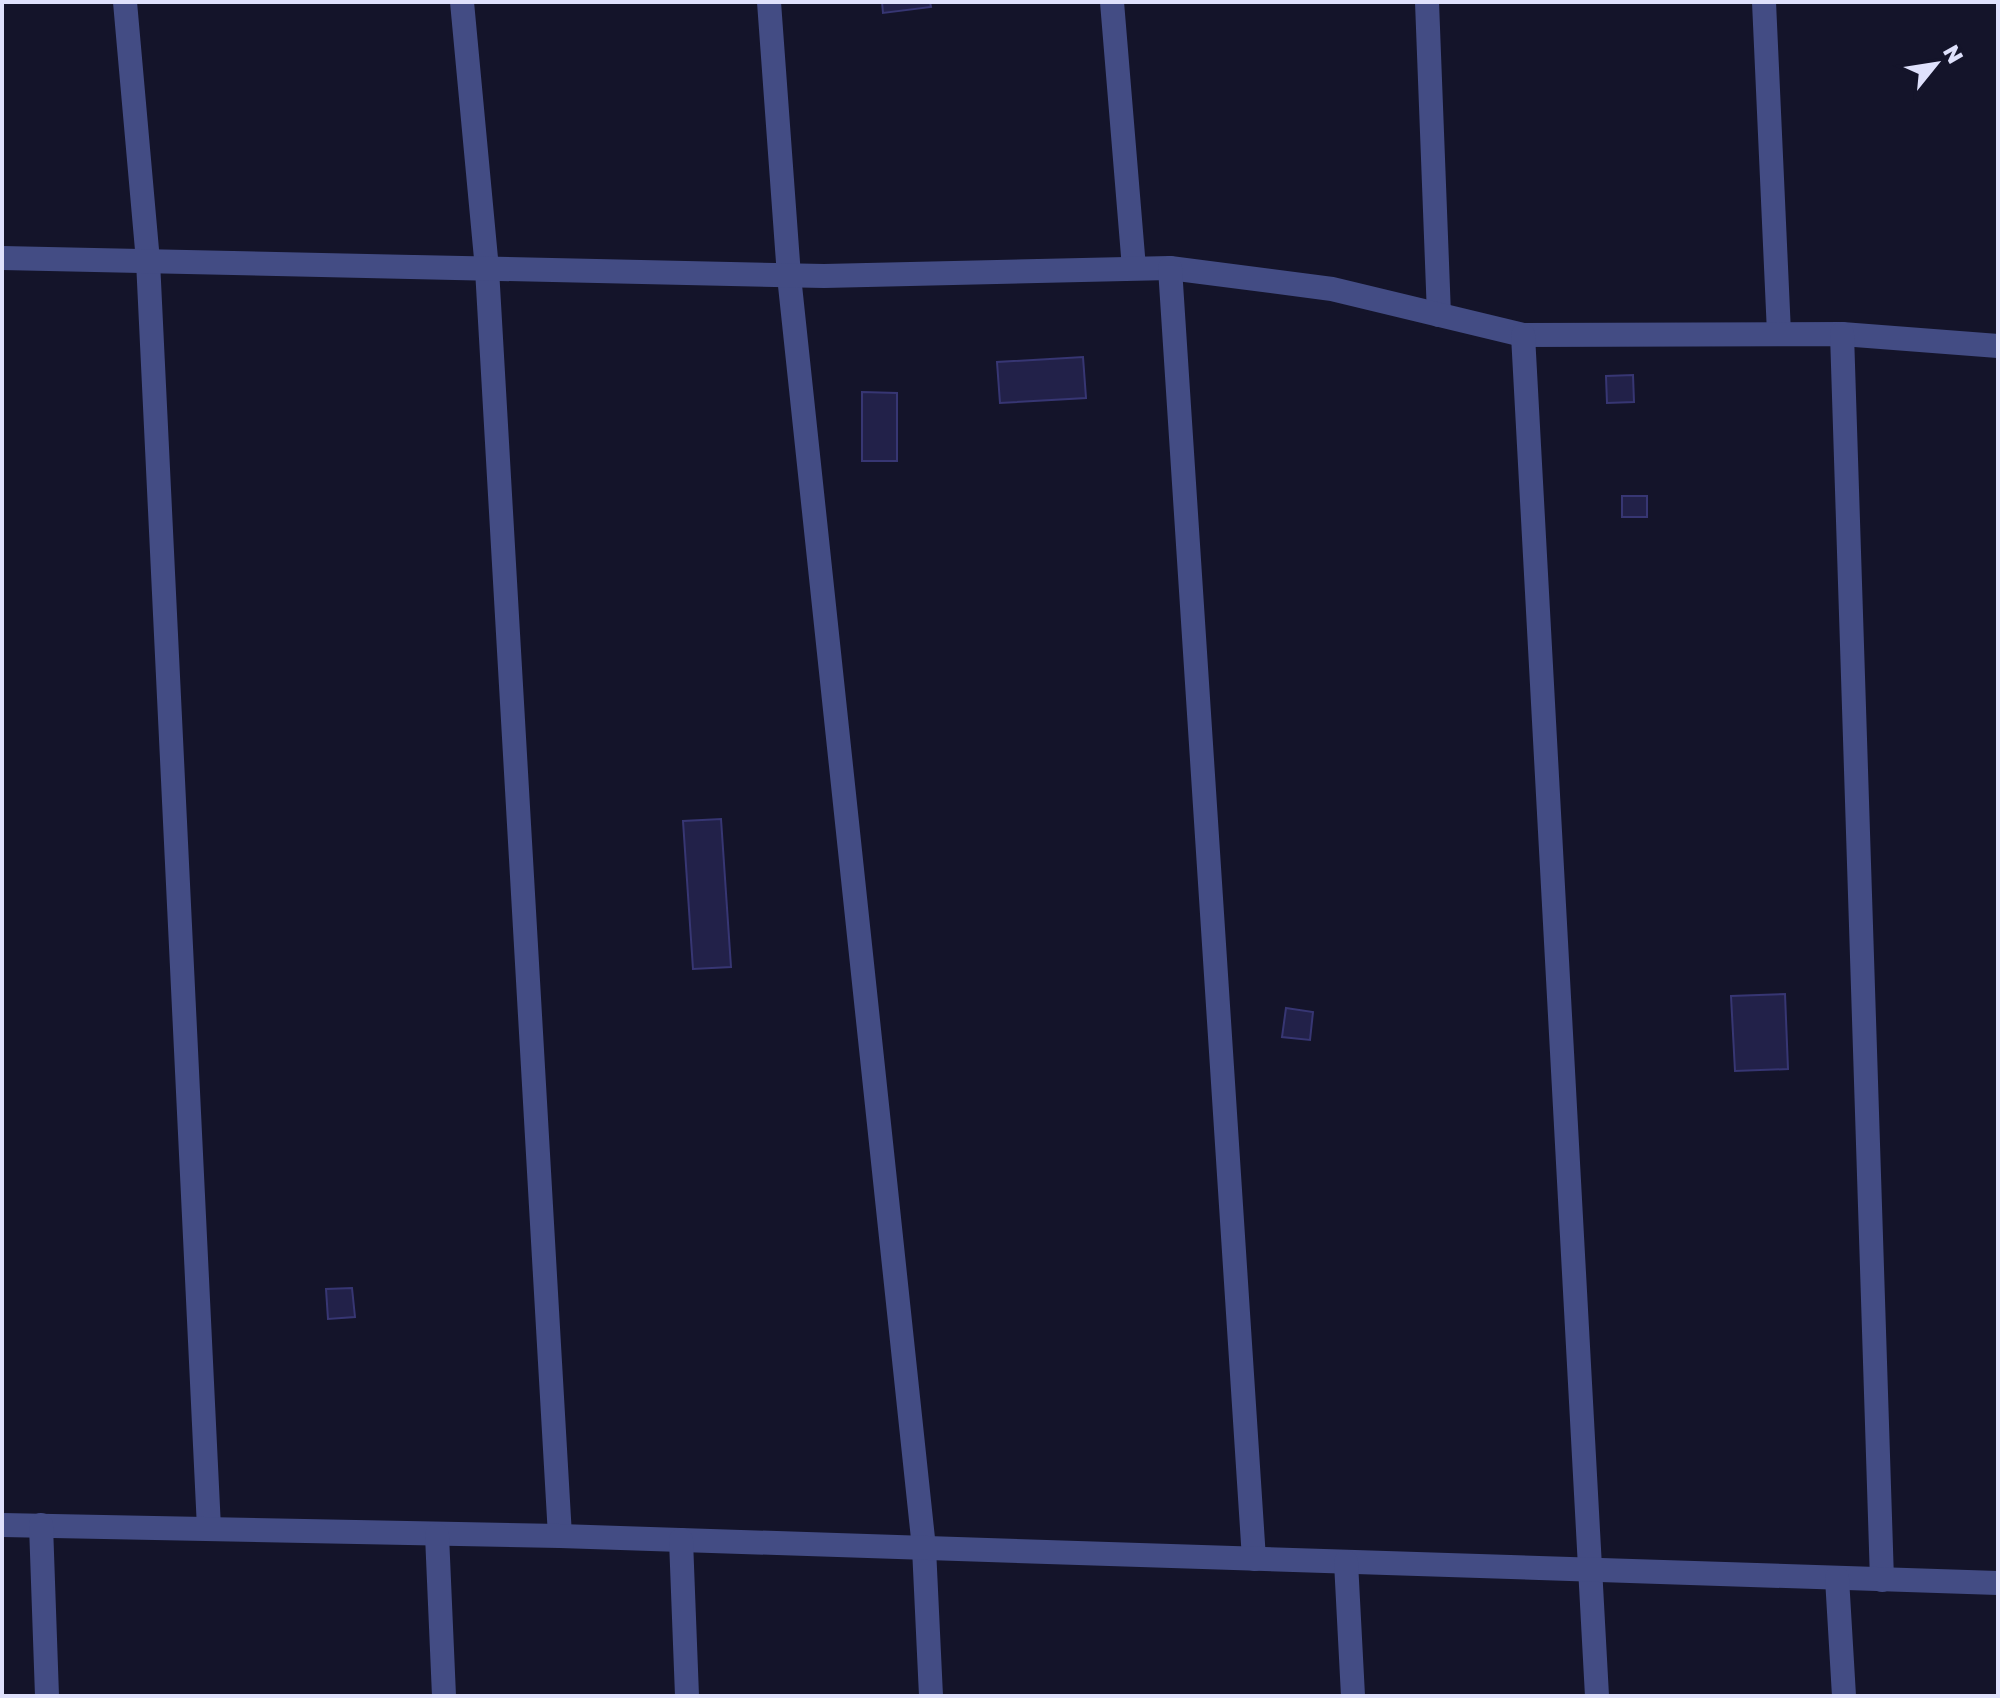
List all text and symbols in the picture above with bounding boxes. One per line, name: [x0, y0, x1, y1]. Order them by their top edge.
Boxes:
north arrow: [1896, 24, 1976, 104]
text: N: [1938, 40, 1970, 68]

